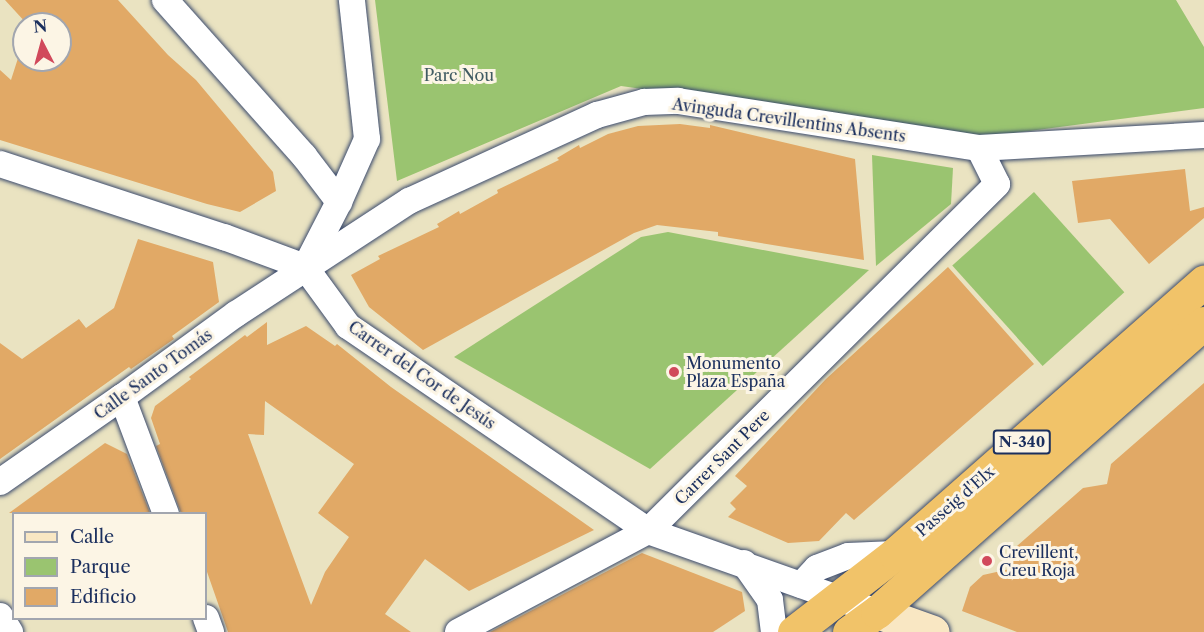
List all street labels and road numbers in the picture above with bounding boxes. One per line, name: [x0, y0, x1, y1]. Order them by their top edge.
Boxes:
street label: Avinguda Crevillentins Absents: [671, 94, 907, 146]
street label: Carrer del Cor de Jesús: [344, 317, 500, 433]
street label: Calle Santo Tomás: [90, 325, 216, 423]
street label: Carrer Sant Pere: [670, 405, 774, 509]
road number: N-340: [992, 430, 1052, 454]
street label: Passeig d'Elx: [912, 462, 998, 540]

